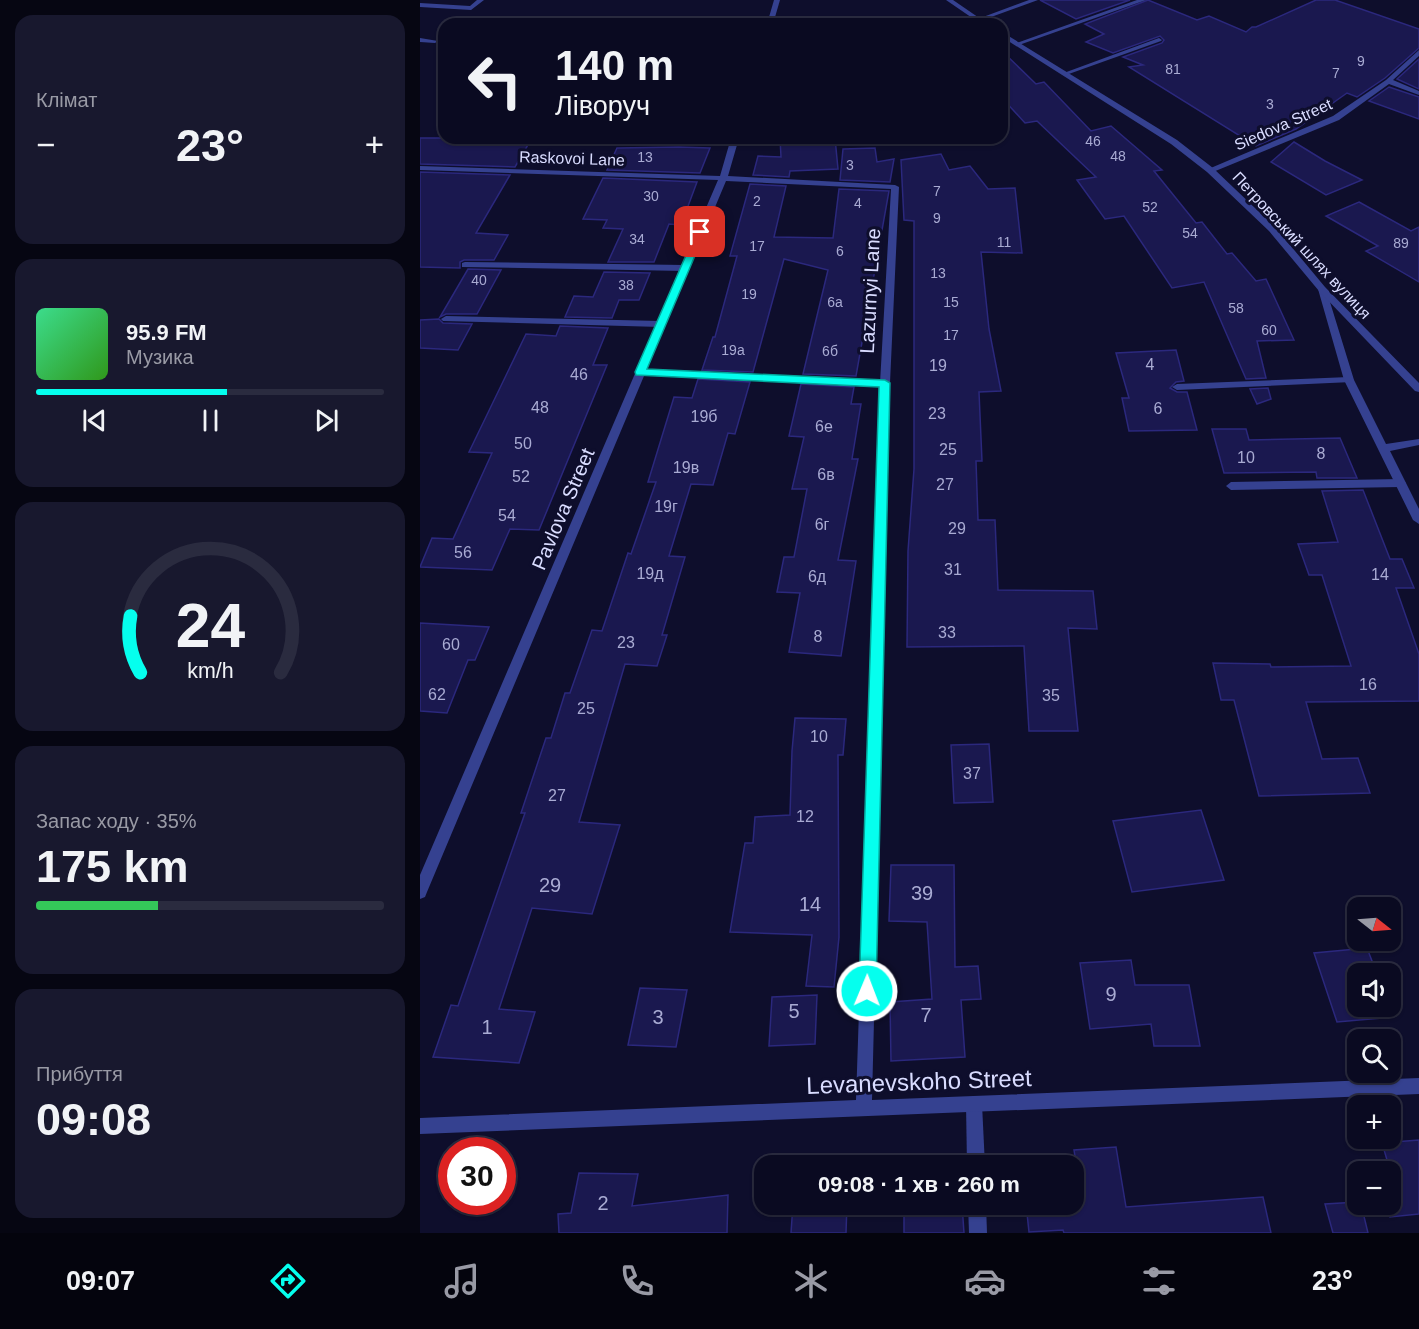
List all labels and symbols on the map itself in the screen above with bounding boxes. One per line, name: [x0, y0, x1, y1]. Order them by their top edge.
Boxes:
house number: 9: [1357, 53, 1365, 69]
house number: 81: [1165, 61, 1181, 77]
house number: 7: [1332, 65, 1340, 81]
street label: Siedova Street: [1232, 95, 1335, 154]
house number: 3: [1266, 96, 1274, 112]
house number: 46: [1085, 133, 1101, 149]
street label: Raskovoi Lane: [519, 148, 625, 169]
house number: 48: [1110, 148, 1126, 164]
house number: 13: [637, 149, 653, 165]
house number: 3: [846, 157, 854, 173]
street label: Петровський шлях вулиця: [1229, 169, 1374, 322]
house number: 7: [933, 183, 941, 199]
house number: 30: [643, 188, 659, 204]
house number: 2: [753, 193, 761, 209]
house number: 4: [854, 195, 862, 211]
house number: 52: [1142, 199, 1158, 215]
pin: [674, 206, 725, 257]
house number: 9: [933, 210, 941, 226]
house number: 54: [1182, 225, 1198, 241]
street label: Lazurnyi Lane: [856, 228, 884, 354]
house number: 34: [629, 231, 645, 247]
house number: 11: [997, 234, 1011, 250]
house number: 89: [1393, 235, 1409, 251]
house number: 17: [749, 238, 765, 254]
house number: 6: [836, 243, 844, 259]
house number: 13: [930, 265, 946, 281]
house number: 40: [471, 272, 487, 288]
house number: 38: [618, 277, 634, 293]
house number: 19: [741, 286, 757, 302]
house number: 6а: [827, 294, 843, 310]
house number: 15: [943, 294, 959, 310]
house number: 58: [1228, 300, 1244, 316]
house number: 60: [1261, 322, 1277, 338]
house number: 17: [943, 327, 959, 343]
house number: 19а: [721, 342, 745, 358]
house number: 6б: [822, 343, 838, 359]
house number: 4: [1146, 356, 1155, 373]
house number: 19: [929, 357, 947, 374]
house number: 46: [570, 366, 588, 383]
house number: 48: [531, 399, 549, 416]
house number: 6: [1154, 400, 1163, 417]
house number: 23: [928, 405, 946, 422]
house number: 19б: [691, 408, 717, 425]
house number: 6е: [815, 418, 833, 435]
house number: 50: [514, 435, 532, 452]
house number: 25: [939, 441, 957, 458]
street label: Pavlova Street: [527, 444, 599, 573]
house number: 8: [1317, 445, 1326, 462]
house number: 10: [1237, 449, 1255, 466]
house number: 19в: [673, 459, 699, 476]
house number: 6в: [817, 466, 835, 483]
house number: 52: [512, 468, 530, 485]
house number: 27: [936, 476, 954, 493]
house number: 19г: [654, 498, 678, 515]
house number: 54: [498, 507, 516, 524]
house number: 6г: [815, 516, 830, 533]
house number: 29: [948, 520, 966, 537]
house number: 56: [454, 544, 472, 561]
house number: 31: [944, 561, 962, 578]
house number: 19д: [636, 565, 664, 582]
house number: 14: [1371, 566, 1389, 583]
house number: 6д: [808, 568, 827, 585]
house number: 33: [938, 624, 956, 641]
house number: 8: [814, 628, 823, 645]
house number: 23: [617, 634, 635, 651]
house number: 60: [442, 636, 460, 653]
house number: 16: [1359, 676, 1377, 693]
house number: 62: [428, 686, 446, 703]
house number: 35: [1042, 687, 1060, 704]
house number: 25: [577, 700, 595, 717]
house number: 10: [810, 728, 828, 745]
house number: 37: [963, 765, 981, 782]
house number: 27: [548, 787, 566, 804]
house number: 12: [796, 808, 814, 825]
house number: 29: [539, 874, 561, 896]
house number: 39: [911, 882, 933, 904]
house number: 14: [799, 893, 821, 915]
north arrow: [1347, 897, 1401, 951]
position arrow: [835, 959, 899, 1023]
house number: 9: [1105, 983, 1117, 1005]
house number: 5: [788, 1000, 800, 1022]
house number: 7: [920, 1004, 932, 1026]
house number: 3: [652, 1006, 664, 1028]
house number: 1: [481, 1016, 493, 1038]
street label: Levanevskoho Street: [806, 1064, 1032, 1099]
speed limit sign: 30: [438, 1137, 516, 1215]
house number: 2: [597, 1192, 609, 1214]

